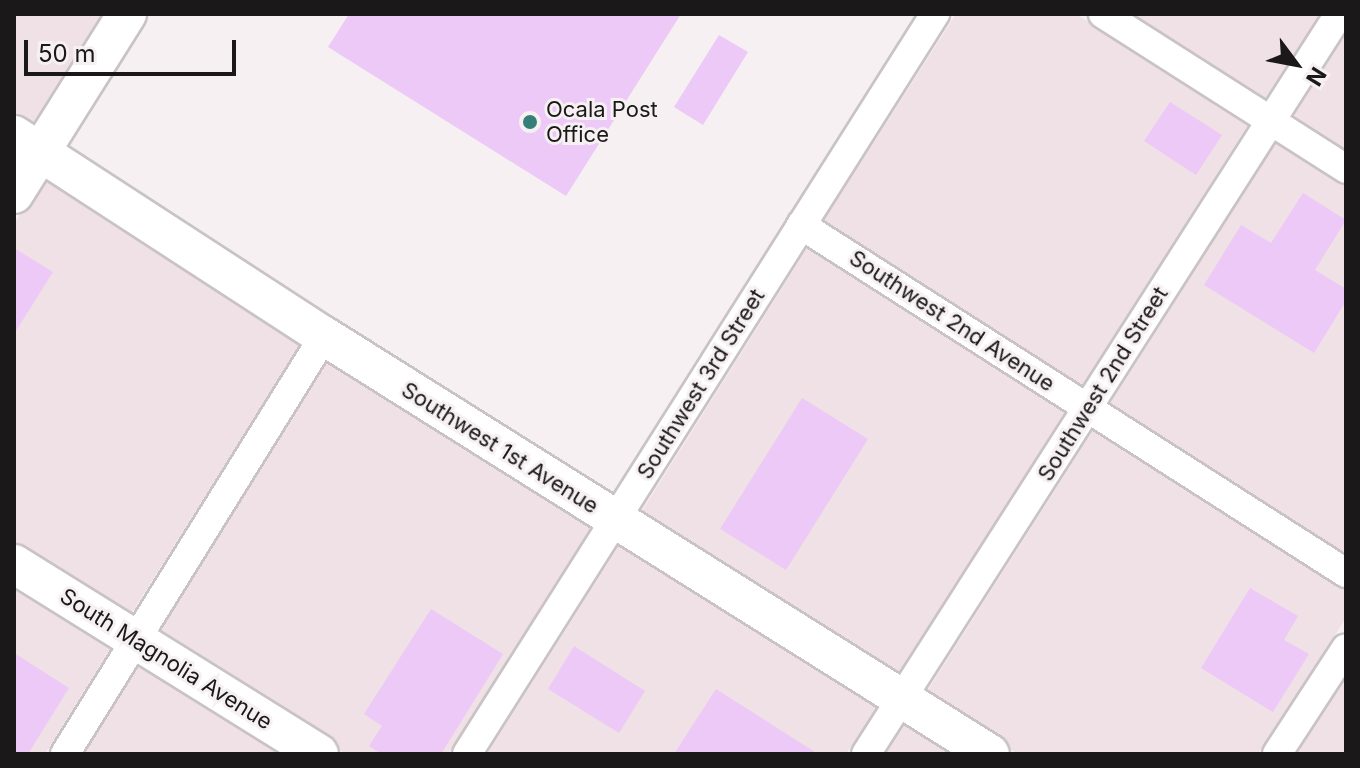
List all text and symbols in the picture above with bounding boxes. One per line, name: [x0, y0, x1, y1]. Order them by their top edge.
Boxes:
scale bar: [28, 24, 240, 74]
north arrow: [1256, 24, 1336, 104]
text: 50 m: [38, 39, 96, 68]
text: N: [1301, 63, 1332, 91]
place label: Ocala Post Office: [546, 96, 658, 148]
marker: Ocala Post Office: [521, 113, 539, 131]
street label: Southwest 2nd Avenue: [844, 245, 1060, 397]
street label: Southwest 2nd Street: [1032, 282, 1174, 486]
street label: Southwest 3rd Street: [632, 284, 770, 484]
street label: Southwest 1st Avenue: [397, 377, 603, 519]
street label: South Magnolia Avenue: [55, 583, 277, 735]

